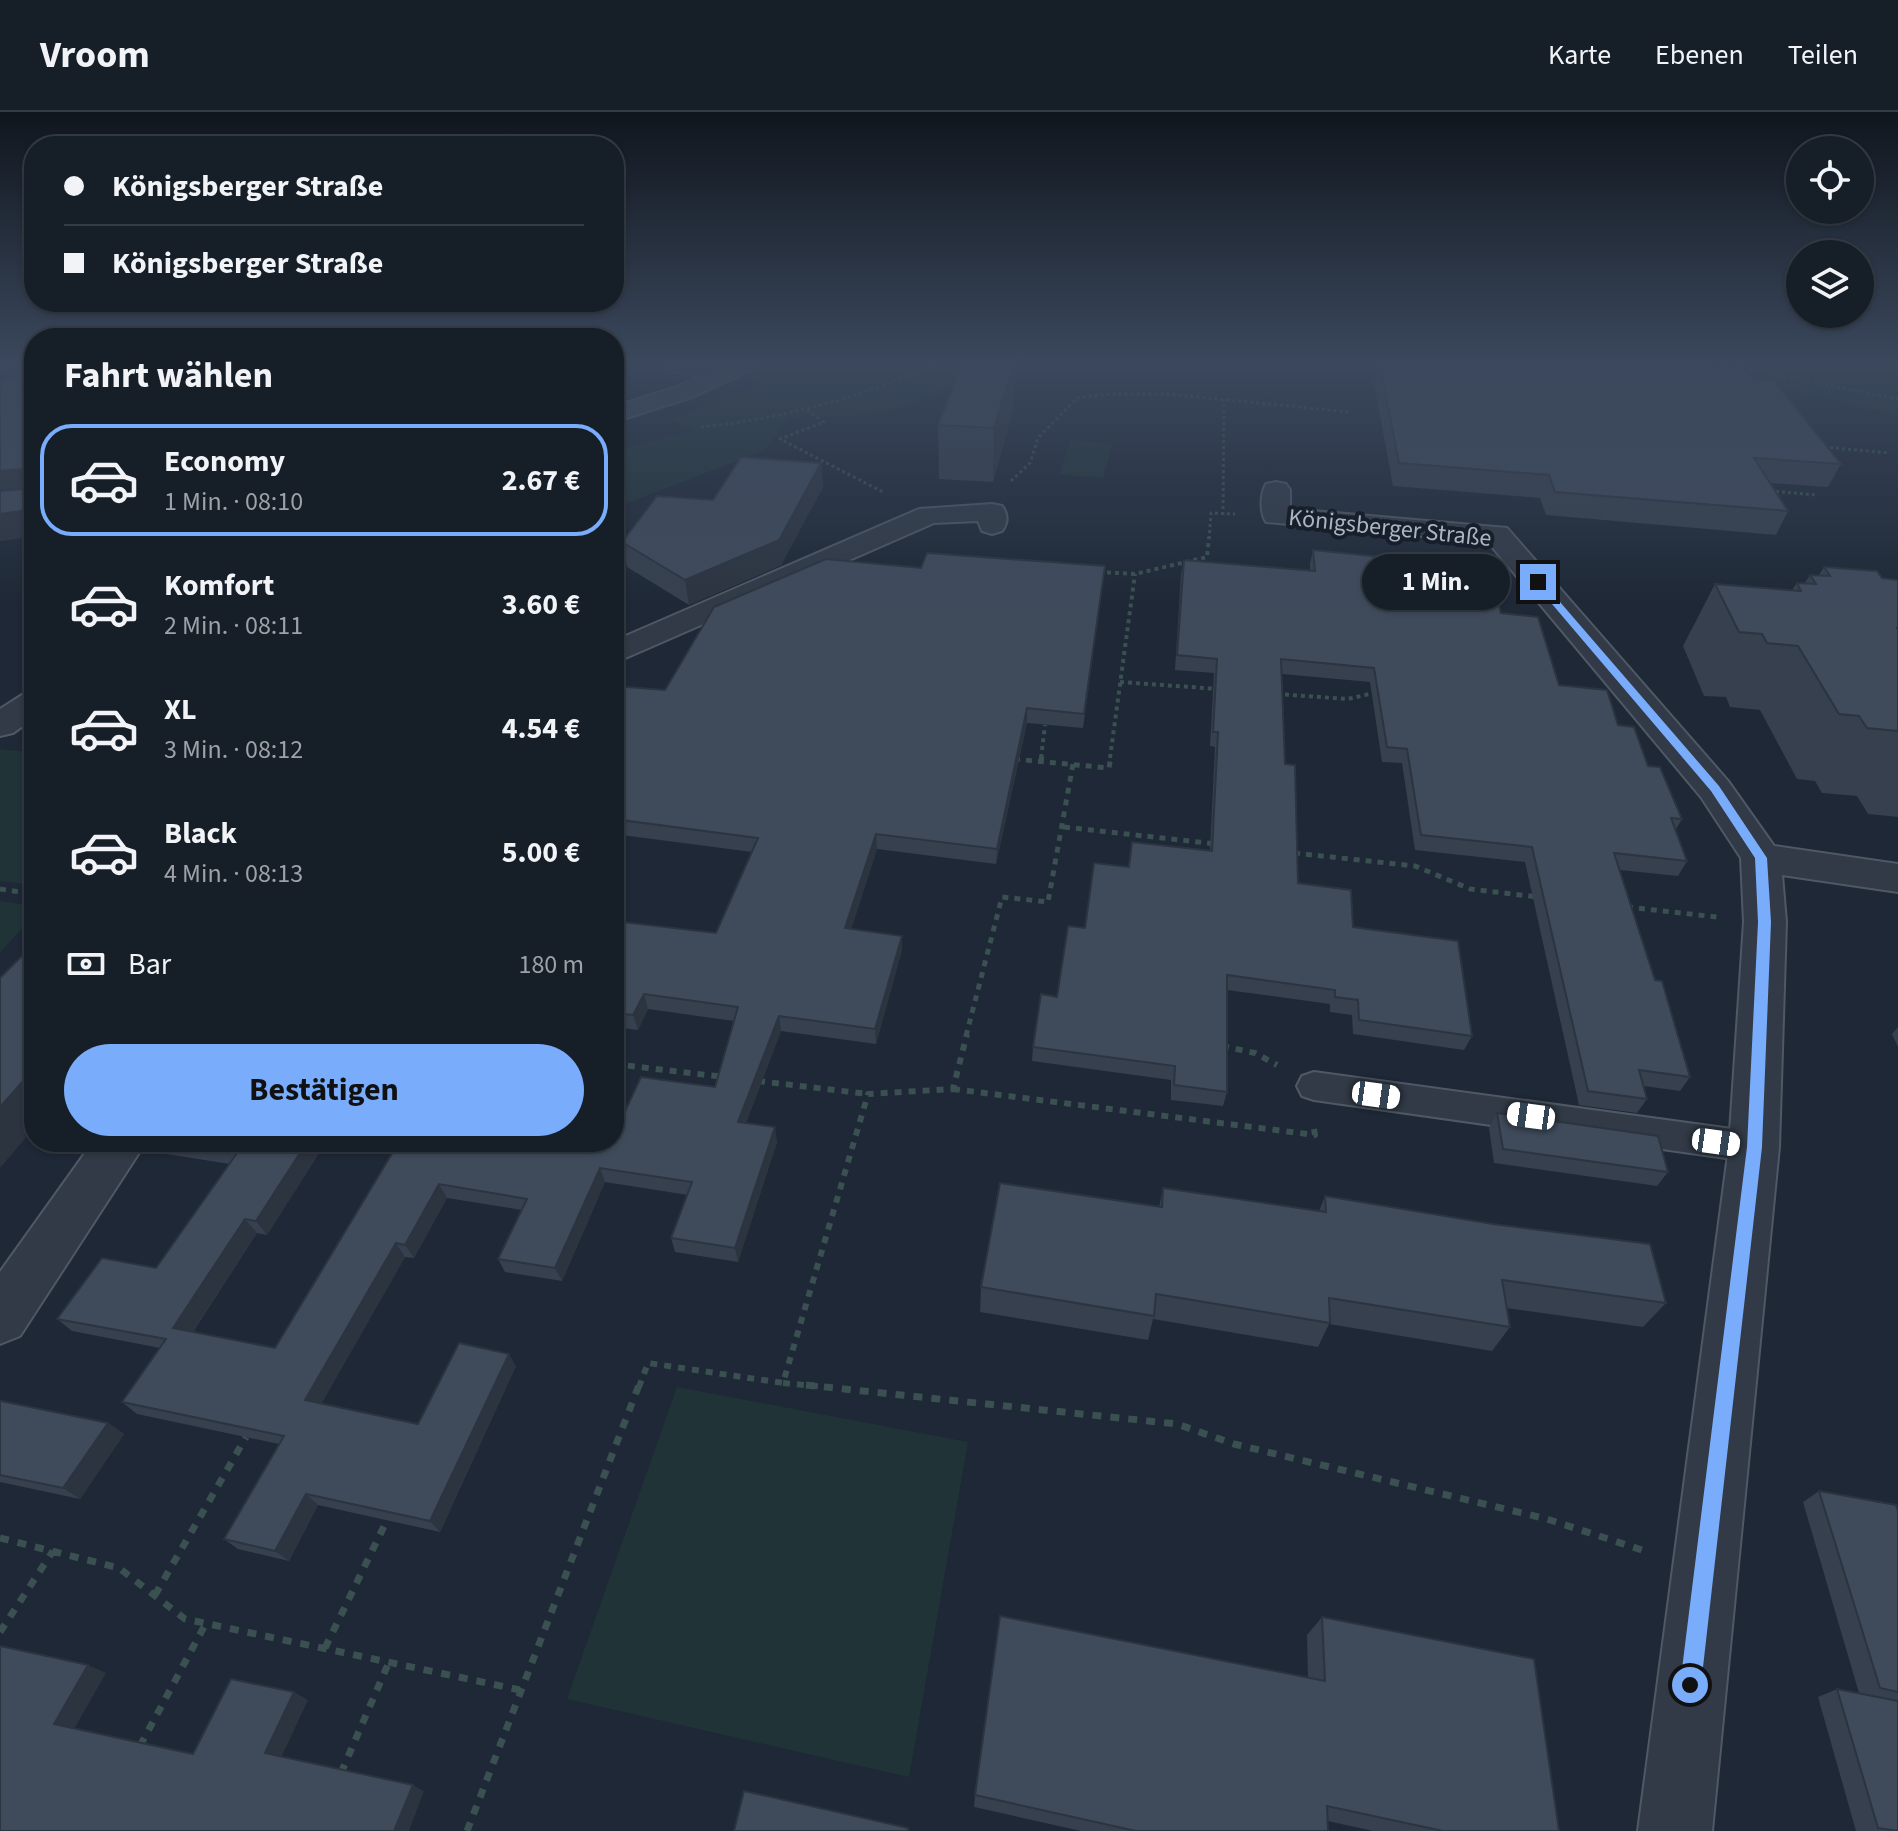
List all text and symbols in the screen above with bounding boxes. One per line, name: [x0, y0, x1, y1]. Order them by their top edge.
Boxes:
text: Vroom: [40, 28, 150, 82]
text: Karte: [1548, 35, 1611, 75]
text: Ebenen: [1655, 35, 1744, 75]
text: Teilen: [1788, 35, 1858, 75]
map controls: [1786, 136, 1874, 328]
button: locate: [1786, 136, 1874, 224]
text: Königsberger Straße: [112, 165, 383, 208]
button: layers: [1786, 240, 1874, 328]
text: Königsberger Straße: [112, 242, 383, 285]
text: Fahrt wählen: [64, 350, 273, 401]
text: Economy: [164, 440, 285, 483]
icon: car: [68, 444, 140, 516]
text: 2.67 €: [502, 459, 580, 502]
text: 1 Min. · 08:10: [164, 483, 303, 520]
street label: Königsberger Straße: [1287, 500, 1493, 556]
callout: 1 Min.: [1362, 554, 1510, 610]
text: 1 Min.: [1402, 563, 1470, 600]
text: Komfort: [164, 564, 274, 607]
route end: [1520, 564, 1556, 600]
icon: car: [68, 568, 140, 640]
text: 3.60 €: [502, 583, 580, 626]
text: 2 Min. · 08:11: [164, 607, 303, 644]
text: XL: [164, 688, 197, 731]
icon: car: [68, 692, 140, 764]
text: 4.54 €: [502, 707, 580, 750]
text: 3 Min. · 08:12: [164, 731, 303, 768]
text: Black: [164, 812, 237, 855]
icon: car: [68, 816, 140, 888]
text: 5.00 €: [502, 831, 580, 874]
text: 4 Min. · 08:13: [164, 855, 303, 892]
icon: cash: [64, 942, 108, 986]
text: Bar: [128, 943, 171, 986]
text: 180 m: [518, 946, 584, 983]
button: Bestätigen: [64, 1044, 584, 1136]
car: [1351, 1080, 1401, 1110]
car: [1506, 1101, 1556, 1131]
car: [1691, 1127, 1741, 1157]
route start: [1672, 1667, 1708, 1703]

